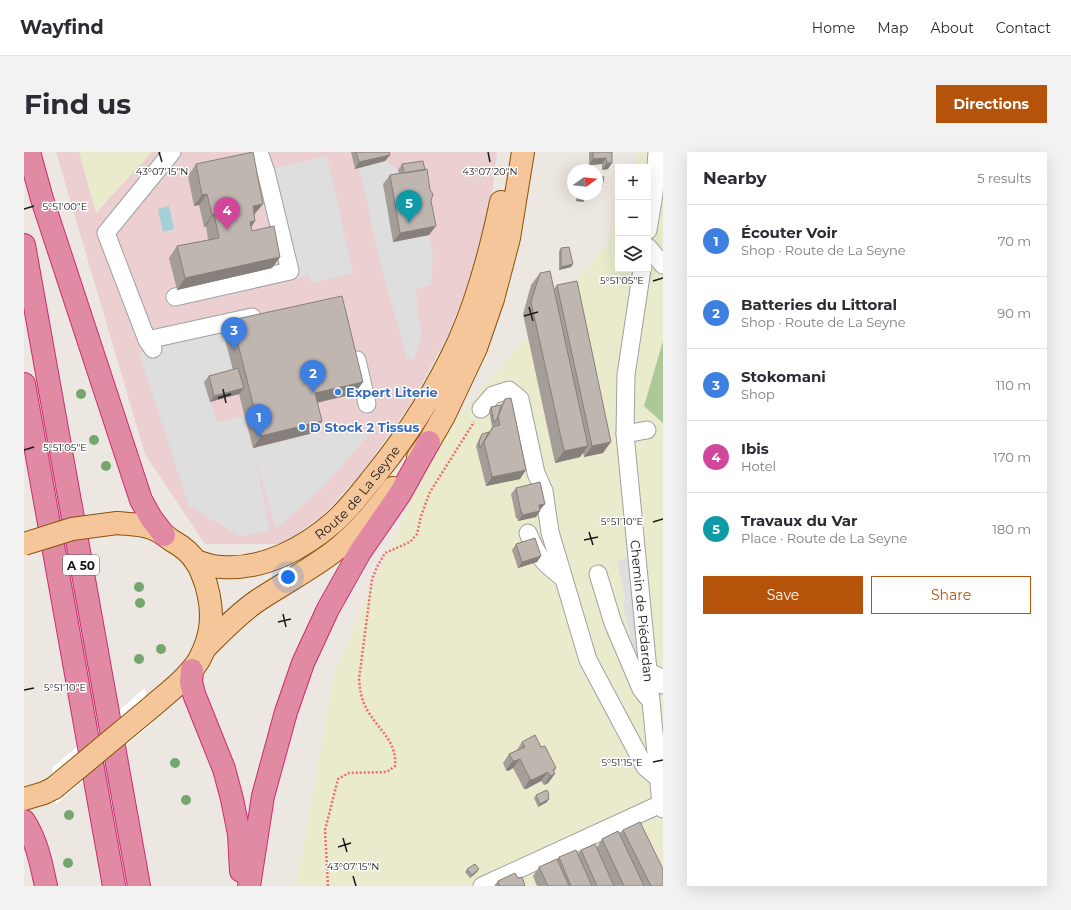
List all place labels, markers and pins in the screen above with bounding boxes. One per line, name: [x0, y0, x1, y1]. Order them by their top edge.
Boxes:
pin: 5: [396, 190, 422, 223]
pin: 4: [214, 197, 240, 230]
pin: 3: [221, 317, 247, 350]
pin: 2: [300, 360, 326, 393]
place label: Expert Literie: [346, 384, 438, 400]
marker: Expert Literie: [333, 387, 343, 397]
pin: 1: [246, 404, 272, 437]
place label: D Stock 2 Tissus: [310, 419, 420, 435]
marker: D Stock 2 Tissus: [297, 422, 307, 432]

